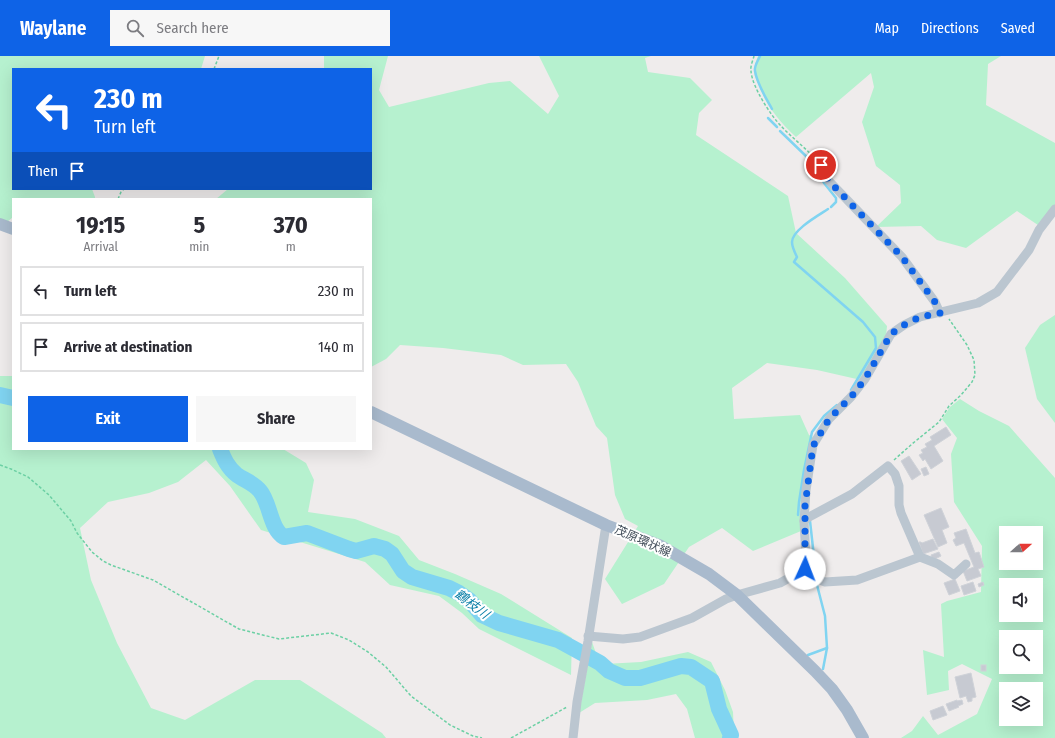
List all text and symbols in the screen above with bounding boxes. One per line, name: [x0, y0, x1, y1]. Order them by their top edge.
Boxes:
search box: [110, 10, 390, 46]
text: Waylane: [20, 17, 86, 40]
icon: search: [124, 17, 146, 39]
text: Search here: [156, 19, 229, 37]
text: Map: [875, 20, 899, 37]
text: Directions: [921, 20, 979, 37]
text: Saved: [1001, 20, 1035, 37]
text: 230 m: [94, 82, 163, 115]
icon: left: [28, 84, 80, 136]
text: Turn left: [94, 116, 156, 138]
pin: [804, 148, 838, 182]
icon: arrive: [810, 154, 832, 176]
icon: arrive: [66, 160, 88, 182]
text: Then: [28, 162, 58, 180]
text: 19:15: [76, 211, 125, 239]
text: 5: [194, 211, 205, 239]
text: 370: [274, 211, 308, 239]
text: Arrival: [83, 239, 118, 254]
text: min: [189, 239, 209, 254]
text: m: [286, 239, 296, 254]
icon: left: [30, 280, 52, 302]
text: Turn left: [64, 282, 117, 300]
text: 230 m: [318, 282, 354, 300]
icon: arrive: [30, 336, 52, 358]
text: Arrive at destination: [64, 338, 192, 356]
text: 140 m: [318, 338, 354, 356]
button: Exit: [28, 396, 188, 442]
button: Share: [196, 396, 356, 442]
street label: 茂原環状線: [613, 522, 673, 560]
north arrow: [999, 526, 1043, 570]
map controls: [999, 526, 1043, 726]
position arrow: [784, 548, 826, 590]
button: sound: [999, 578, 1043, 622]
water label: 鶴枝川: [452, 586, 494, 623]
button: search: [999, 630, 1043, 674]
button: layers: [999, 682, 1043, 726]

